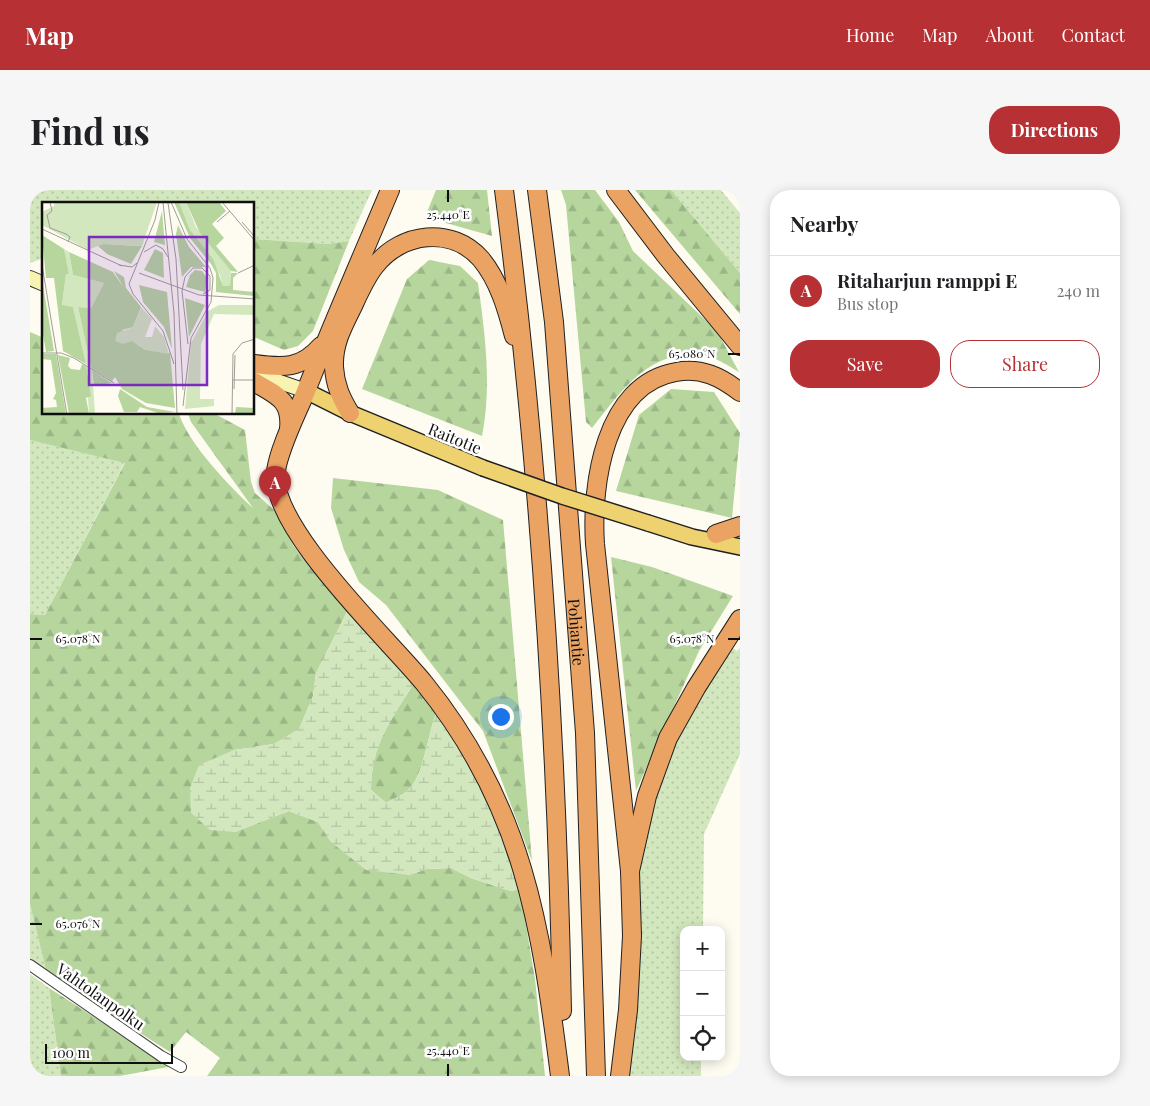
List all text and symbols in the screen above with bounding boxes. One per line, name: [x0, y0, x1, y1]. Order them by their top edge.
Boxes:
text: Map: [25, 19, 74, 51]
text: Home: [846, 23, 894, 47]
text: Map: [922, 23, 957, 47]
text: About: [985, 23, 1034, 47]
text: Contact: [1062, 23, 1125, 47]
button: Directions: [989, 106, 1120, 154]
text: Find us: [30, 107, 150, 154]
inset map: [42, 202, 255, 415]
text: 25.440°E: [426, 206, 470, 222]
text: Nearby: [790, 209, 859, 237]
text: Ritaharjun ramppi E: [837, 267, 1017, 293]
text: A: [801, 280, 811, 301]
text: 240 m: [1057, 280, 1100, 301]
text: Bus stop: [837, 293, 898, 314]
button: Save: [790, 340, 940, 388]
button: Share: [950, 340, 1100, 388]
text: 65.080°N: [669, 345, 716, 361]
street label: Raitotie: [425, 418, 485, 458]
pin: A: [259, 466, 291, 507]
street label: Pohjantie: [564, 598, 590, 666]
text: 65.078°N: [56, 630, 101, 646]
text: 65.078°N: [670, 630, 715, 646]
your location: [488, 704, 514, 730]
text: 65.076°N: [56, 915, 101, 931]
map controls: [680, 926, 725, 1061]
button: +: [680, 926, 725, 971]
street label: Vahtolanpolku: [52, 957, 149, 1034]
button: −: [680, 971, 725, 1016]
button: locate: [680, 1016, 725, 1061]
scale bar: [45, 1041, 172, 1064]
text: 25.440°E: [426, 1042, 470, 1058]
text: 100 m: [52, 1043, 90, 1062]

